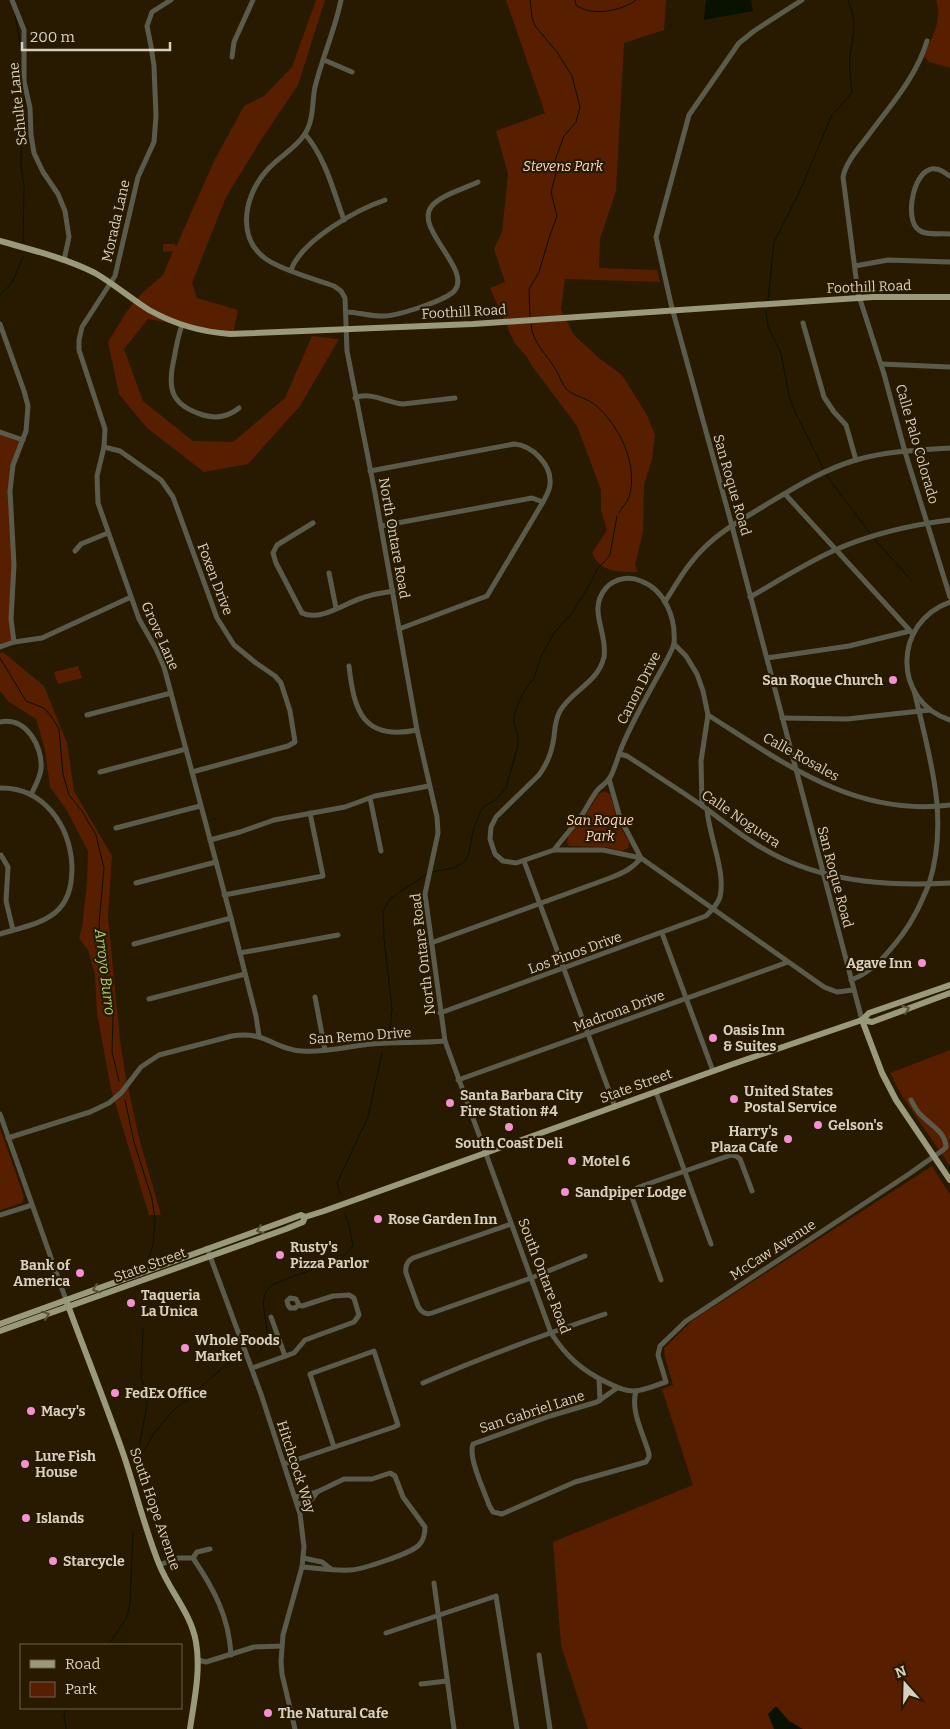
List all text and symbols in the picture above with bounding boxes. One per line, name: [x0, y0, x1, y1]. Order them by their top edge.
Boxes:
scale bar: [22, 20, 170, 52]
text: 200 m: [30, 28, 75, 46]
street label: Schulte Lane: [5, 62, 31, 146]
park label: Stevens Park: [523, 158, 604, 175]
street label: Morada Lane: [98, 178, 134, 264]
street label: Foothill Road: [826, 277, 912, 297]
street label: Foothill Road: [421, 301, 507, 323]
street label: Calle Palo Colorado: [892, 382, 942, 506]
street label: San Roque Road: [709, 432, 755, 538]
street label: North Ontare Road: [375, 476, 413, 600]
street label: Foxen Drive: [193, 541, 237, 617]
street label: Grove Lane: [137, 599, 183, 673]
street label: Canon Drive: [613, 649, 665, 727]
place label: San Roque Church: [762, 672, 883, 689]
marker: San Roque Church: [887, 674, 899, 686]
street label: Calle Rosales: [760, 729, 842, 785]
street label: Calle Noguera: [698, 786, 784, 852]
park label: San Roque Park: [566, 812, 634, 845]
street label: San Roque Road: [813, 824, 857, 930]
street label: North Ontare Road: [407, 892, 439, 1016]
water label: Arroyo Burro: [91, 927, 119, 1016]
street label: Los Pinos Drive: [526, 928, 624, 978]
place label: Agave Inn: [846, 955, 912, 972]
marker: Agave Inn: [916, 957, 928, 969]
street label: Madrona Drive: [571, 987, 667, 1035]
one-way arrow: [901, 1005, 910, 1015]
place label: Oasis Inn & Suites: [723, 1022, 785, 1055]
street label: San Remo Drive: [308, 1024, 412, 1048]
marker: Oasis Inn & Suites: [707, 1032, 719, 1044]
street label: State Street: [598, 1065, 674, 1107]
place label: United States Postal Service: [744, 1083, 837, 1116]
place label: Santa Barbara City Fire Station #4: [460, 1087, 583, 1120]
marker: United States Postal Service: [728, 1093, 740, 1105]
marker: Santa Barbara City Fire Station #4: [444, 1097, 456, 1109]
place label: Gelson's: [828, 1117, 883, 1134]
marker: Gelson's: [812, 1119, 824, 1131]
marker: South Coast Deli: [503, 1121, 515, 1133]
place label: Harry's Plaza Cafe: [711, 1123, 778, 1156]
marker: Harry's Plaza Cafe: [782, 1133, 794, 1145]
place label: South Coast Deli: [455, 1135, 564, 1152]
place label: Motel 6: [582, 1153, 630, 1170]
marker: Motel 6: [566, 1155, 578, 1167]
place label: Sandpiper Lodge: [575, 1184, 687, 1201]
marker: Sandpiper Lodge: [559, 1186, 571, 1198]
place label: Rose Garden Inn: [388, 1211, 497, 1228]
marker: Rose Garden Inn: [372, 1213, 384, 1225]
street label: South Ontare Road: [514, 1216, 574, 1336]
street label: McCaw Avenue: [727, 1216, 819, 1284]
one-way arrow: [256, 1224, 264, 1234]
place label: Rusty's Pizza Parlor: [290, 1239, 369, 1272]
street label: State Street: [112, 1244, 188, 1286]
marker: Rusty's Pizza Parlor: [274, 1249, 286, 1261]
place label: Bank of America: [13, 1257, 71, 1290]
marker: Bank of America: [74, 1267, 86, 1279]
one-way arrow: [92, 1283, 101, 1293]
place label: Taqueria La Unica: [141, 1287, 201, 1320]
marker: Taqueria La Unica: [125, 1297, 137, 1309]
one-way arrow: [41, 1311, 50, 1321]
place label: Whole Foods Market: [195, 1332, 280, 1365]
marker: Whole Foods Market: [179, 1342, 191, 1354]
place label: FedEx Office: [125, 1385, 207, 1402]
marker: FedEx Office: [109, 1387, 121, 1399]
street label: San Gabriel Lane: [477, 1387, 587, 1437]
place label: Macy's: [41, 1403, 86, 1420]
marker: Macy's: [25, 1405, 37, 1417]
street label: Hitchcock Way: [273, 1419, 319, 1516]
street label: South Hope Avenue: [126, 1446, 184, 1572]
place label: Lure Fish House: [35, 1448, 96, 1481]
marker: Lure Fish House: [19, 1458, 31, 1470]
place label: Islands: [36, 1510, 84, 1527]
marker: Islands: [20, 1512, 32, 1524]
place label: Starcycle: [63, 1553, 125, 1570]
marker: Starcycle: [47, 1555, 59, 1567]
legend: [20, 1644, 182, 1709]
text: Road: [65, 1655, 100, 1673]
north arrow: [880, 1659, 930, 1709]
text: N: [893, 1662, 909, 1682]
text: Park: [65, 1680, 97, 1698]
place label: The Natural Cafe: [278, 1705, 389, 1722]
marker: The Natural Cafe: [262, 1707, 274, 1719]

